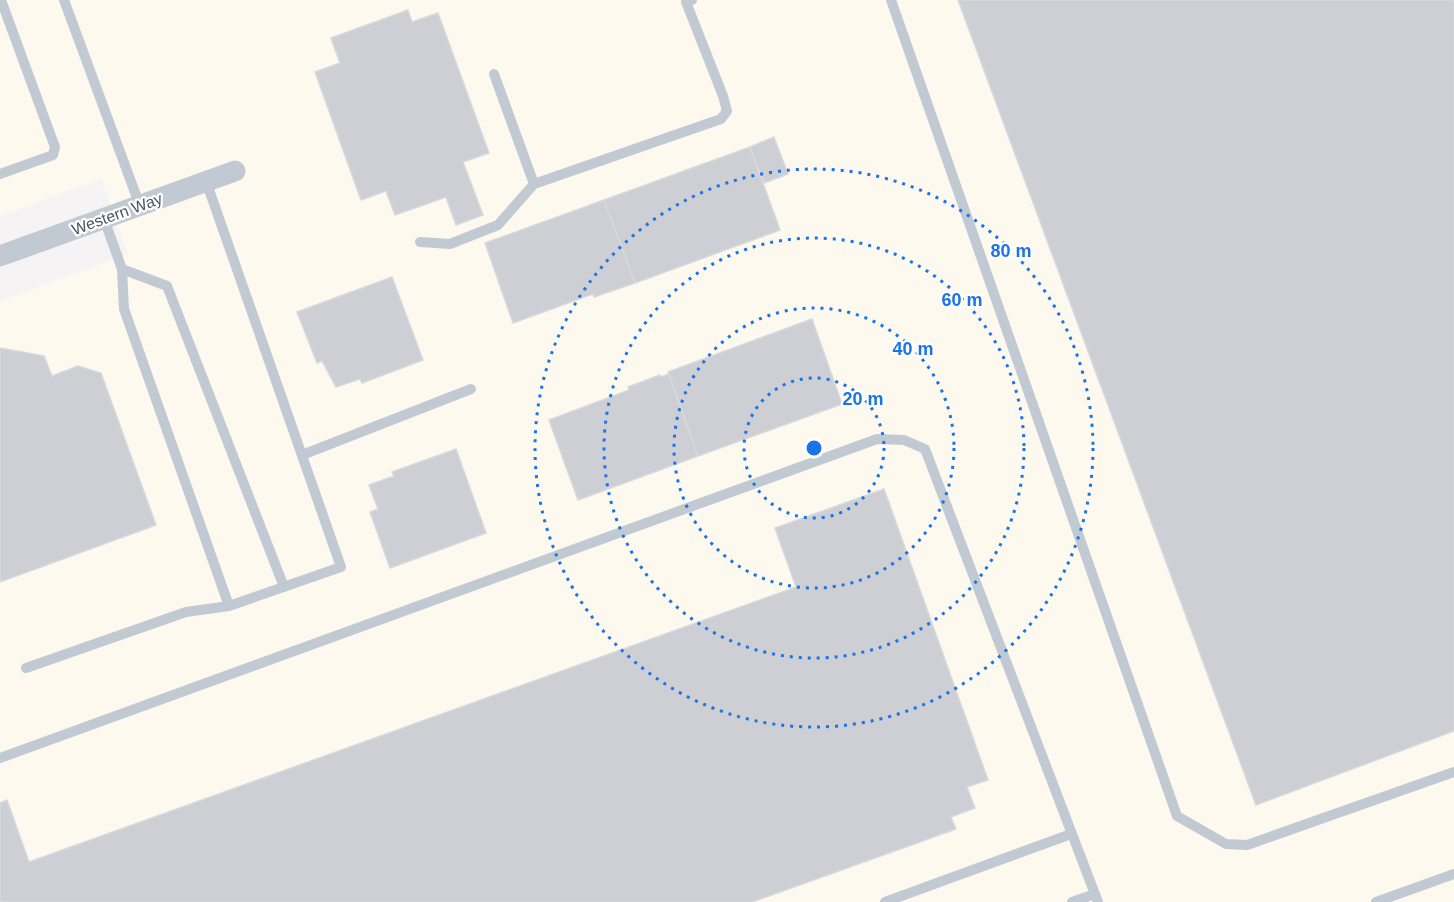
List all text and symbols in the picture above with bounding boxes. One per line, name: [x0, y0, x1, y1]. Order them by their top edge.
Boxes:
street label: Western Way: [69, 190, 165, 238]
text: 80 m: [990, 241, 1032, 261]
text: 60 m: [941, 290, 983, 310]
text: 40 m: [892, 339, 934, 359]
text: 20 m: [842, 389, 884, 409]
centre of rings: [804, 438, 824, 458]

